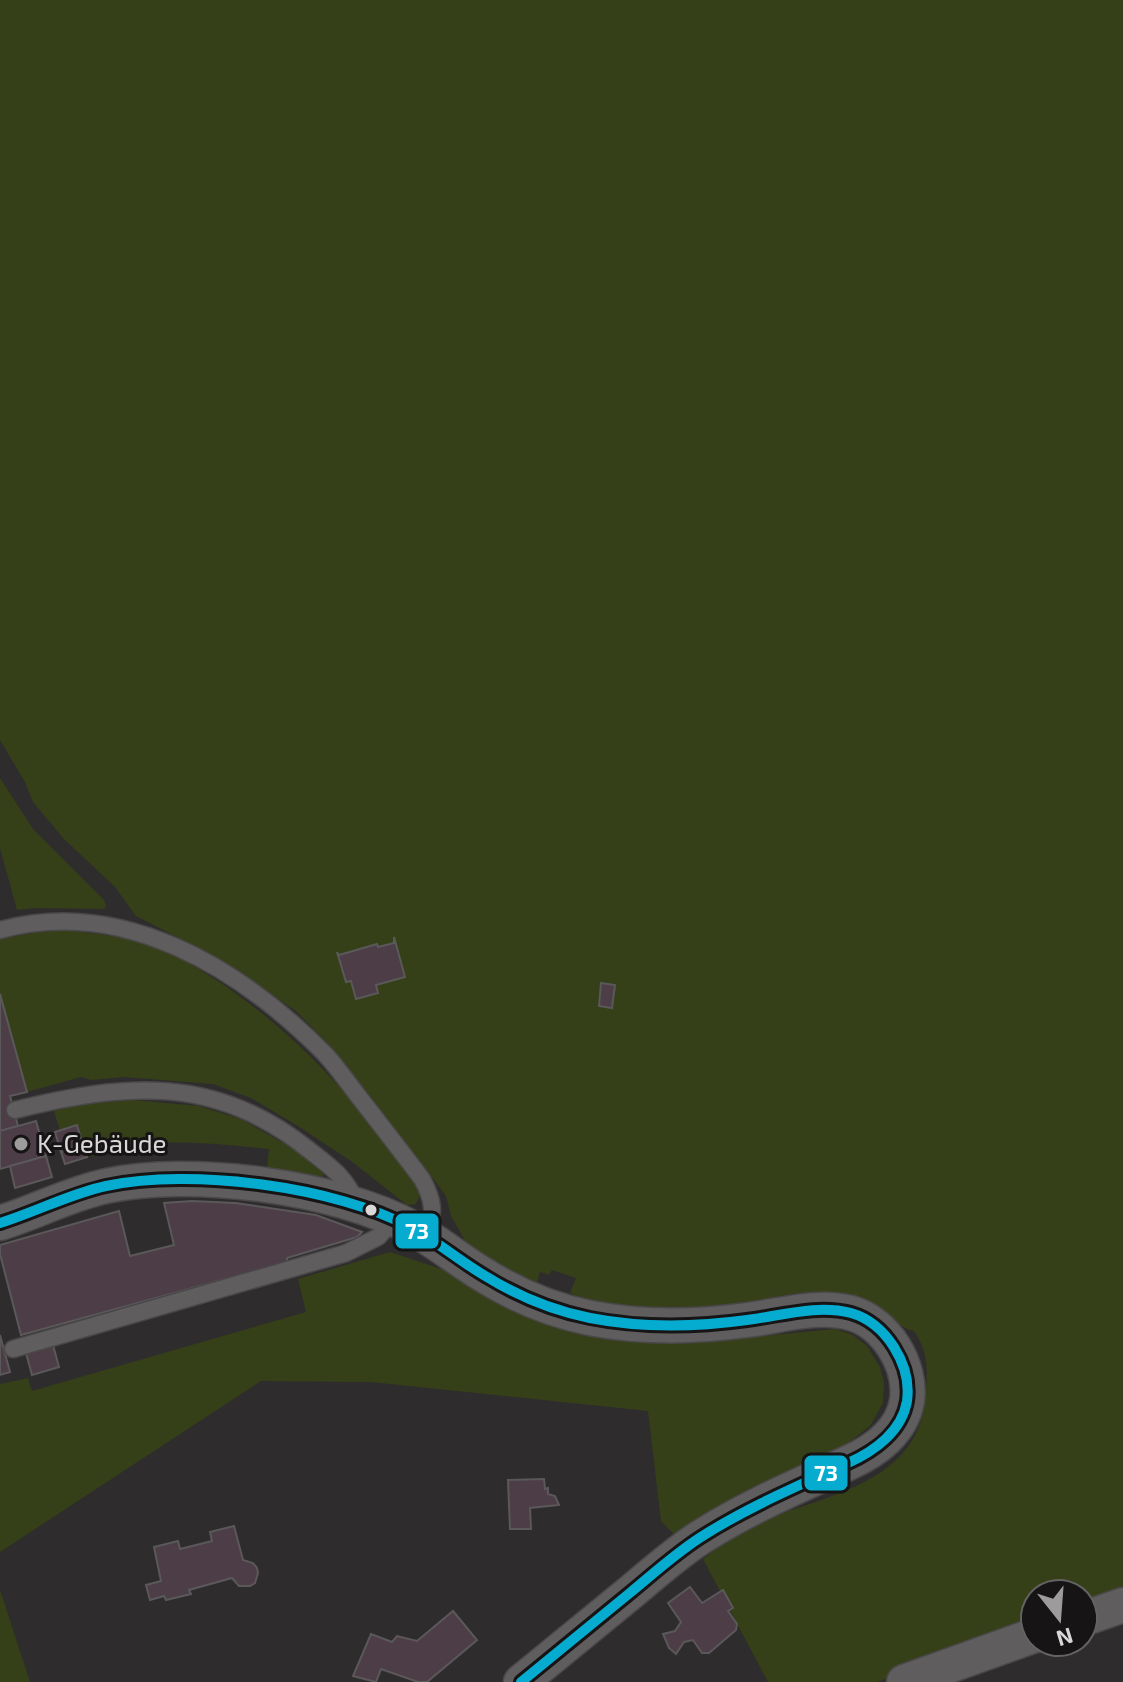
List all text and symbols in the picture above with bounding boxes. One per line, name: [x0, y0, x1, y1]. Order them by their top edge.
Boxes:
place label: K-Gebäude: [37, 1127, 167, 1158]
marker: K-Gebäude: [12, 1135, 30, 1153]
unlabelled marker: [363, 1202, 379, 1218]
line badge: 73: [394, 1212, 440, 1250]
text: 73: [405, 1217, 429, 1243]
line badge: 73: [803, 1454, 849, 1492]
text: 73: [814, 1459, 838, 1485]
north arrow: [1019, 1578, 1099, 1658]
text: N: [1054, 1623, 1077, 1653]

